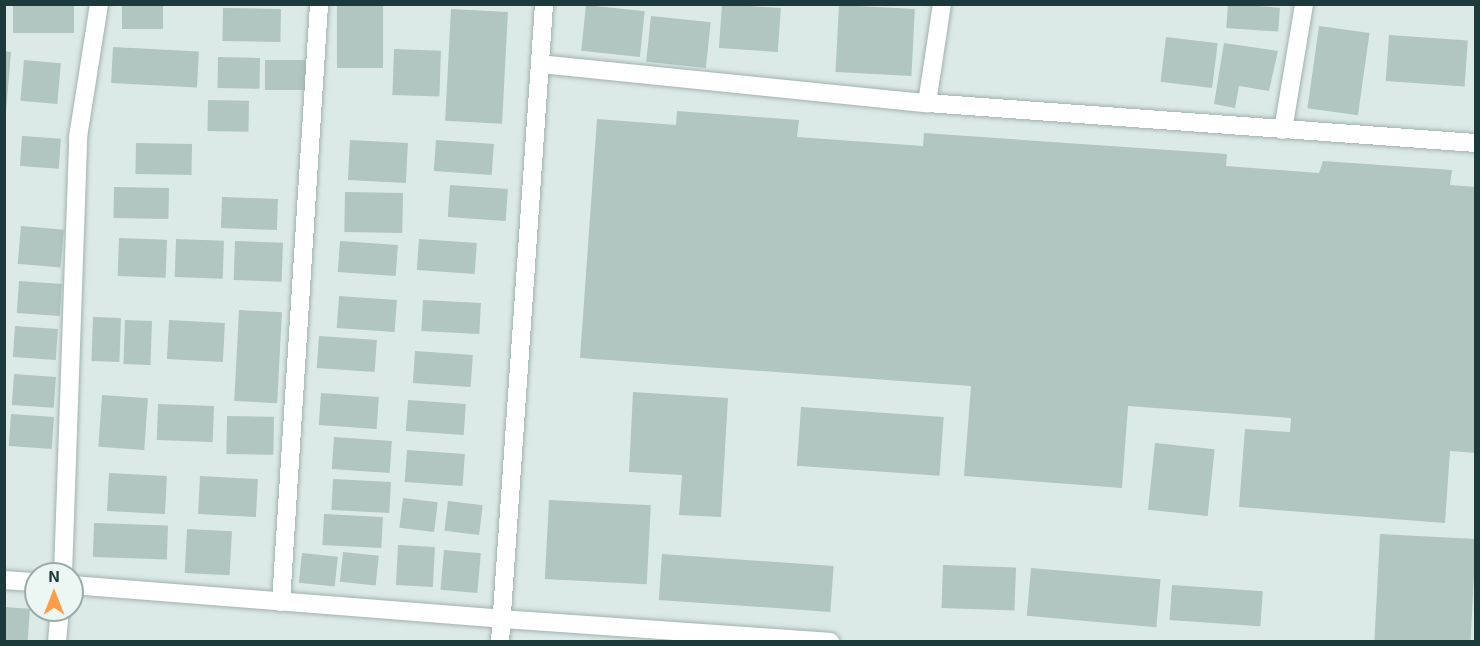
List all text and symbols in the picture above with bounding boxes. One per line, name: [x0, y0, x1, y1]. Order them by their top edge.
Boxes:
north arrow: [24, 562, 84, 622]
text: N: [48, 566, 60, 585]

